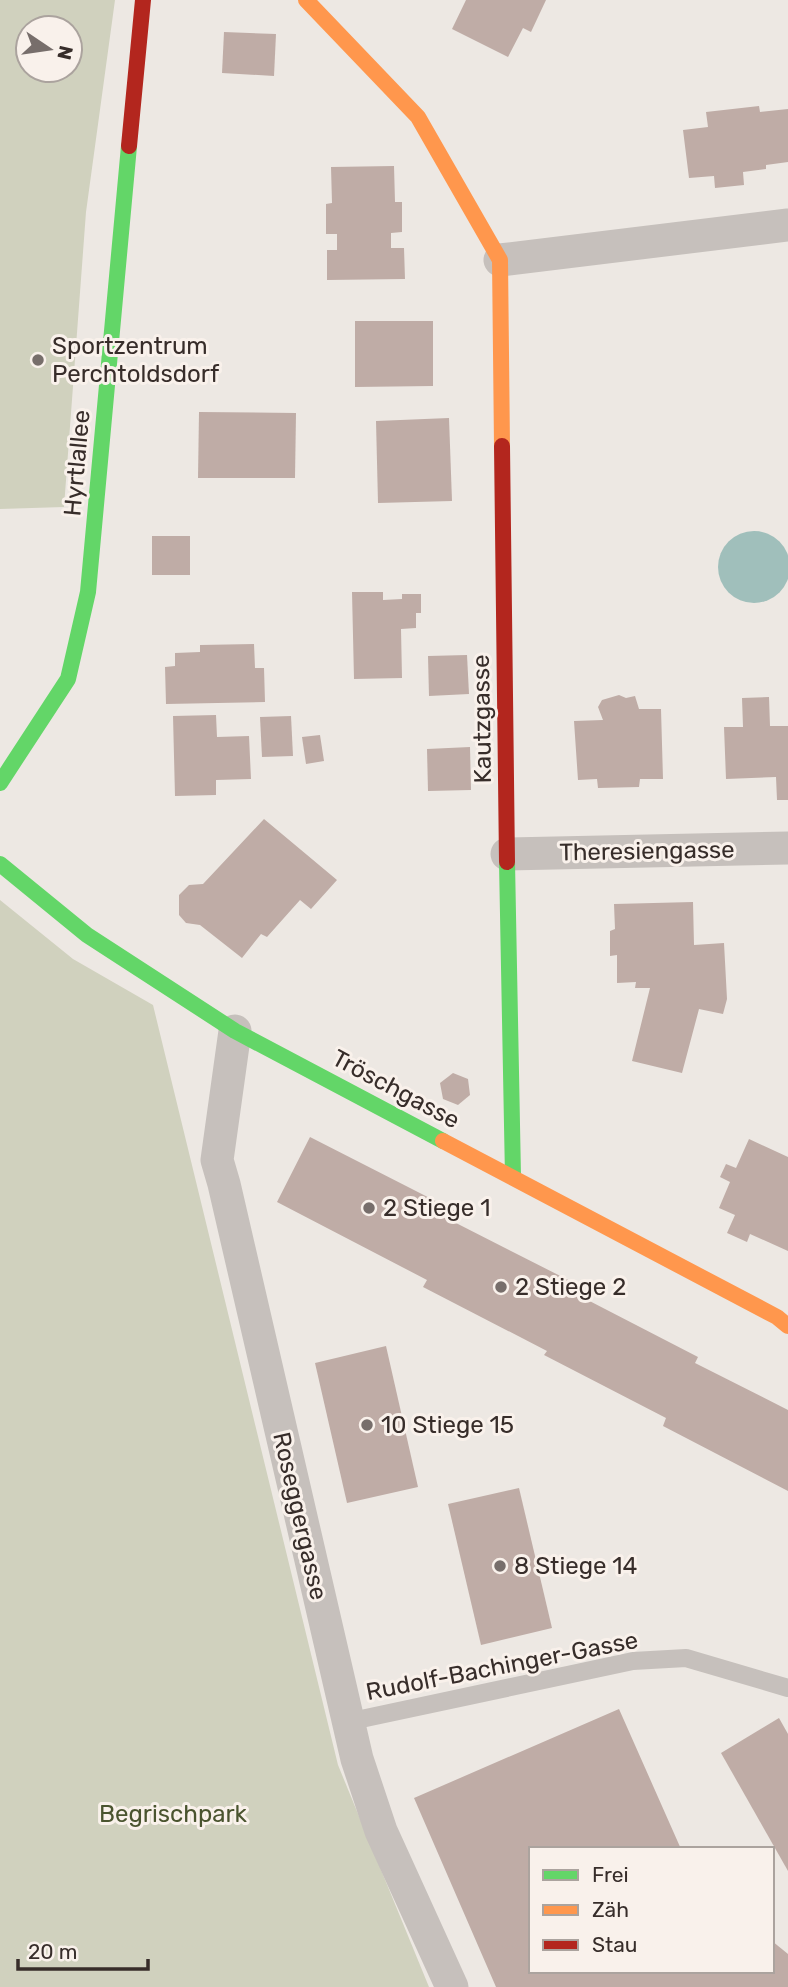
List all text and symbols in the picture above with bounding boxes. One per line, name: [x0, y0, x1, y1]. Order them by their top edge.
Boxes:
north arrow: [14, 14, 84, 84]
text: N: [52, 43, 78, 62]
place label: Sportzentrum Perchtoldsdorf: [52, 332, 220, 388]
marker: Sportzentrum Perchtoldsdorf: [30, 352, 46, 368]
street label: Hyrtlallee: [58, 409, 96, 517]
street label: Kautzgasse: [467, 654, 497, 784]
street label: Theresiengasse: [559, 835, 735, 867]
street label: Tröschgasse: [328, 1044, 464, 1134]
place label: 2 Stiege 1: [383, 1194, 490, 1222]
marker: 2 Stiege 1: [361, 1200, 377, 1216]
place label: 2 Stiege 2: [515, 1273, 626, 1301]
marker: 2 Stiege 2: [493, 1279, 509, 1295]
place label: 10 Stiege 15: [381, 1411, 514, 1439]
marker: 10 Stiege 15: [359, 1417, 375, 1433]
street label: Roseggergasse: [267, 1429, 333, 1603]
place label: 8 Stiege 14: [514, 1552, 638, 1580]
marker: 8 Stiege 14: [492, 1558, 508, 1574]
street label: Rudolf-Bachinger-Gasse: [364, 1626, 640, 1706]
park label: Begrischpark: [99, 1800, 248, 1828]
legend: [529, 1847, 774, 1973]
text: Frei: [592, 1862, 629, 1887]
text: Zäh: [592, 1897, 629, 1922]
scale bar: [18, 1927, 147, 1971]
text: Stau: [592, 1932, 638, 1957]
text: 20 m: [28, 1939, 77, 1964]

